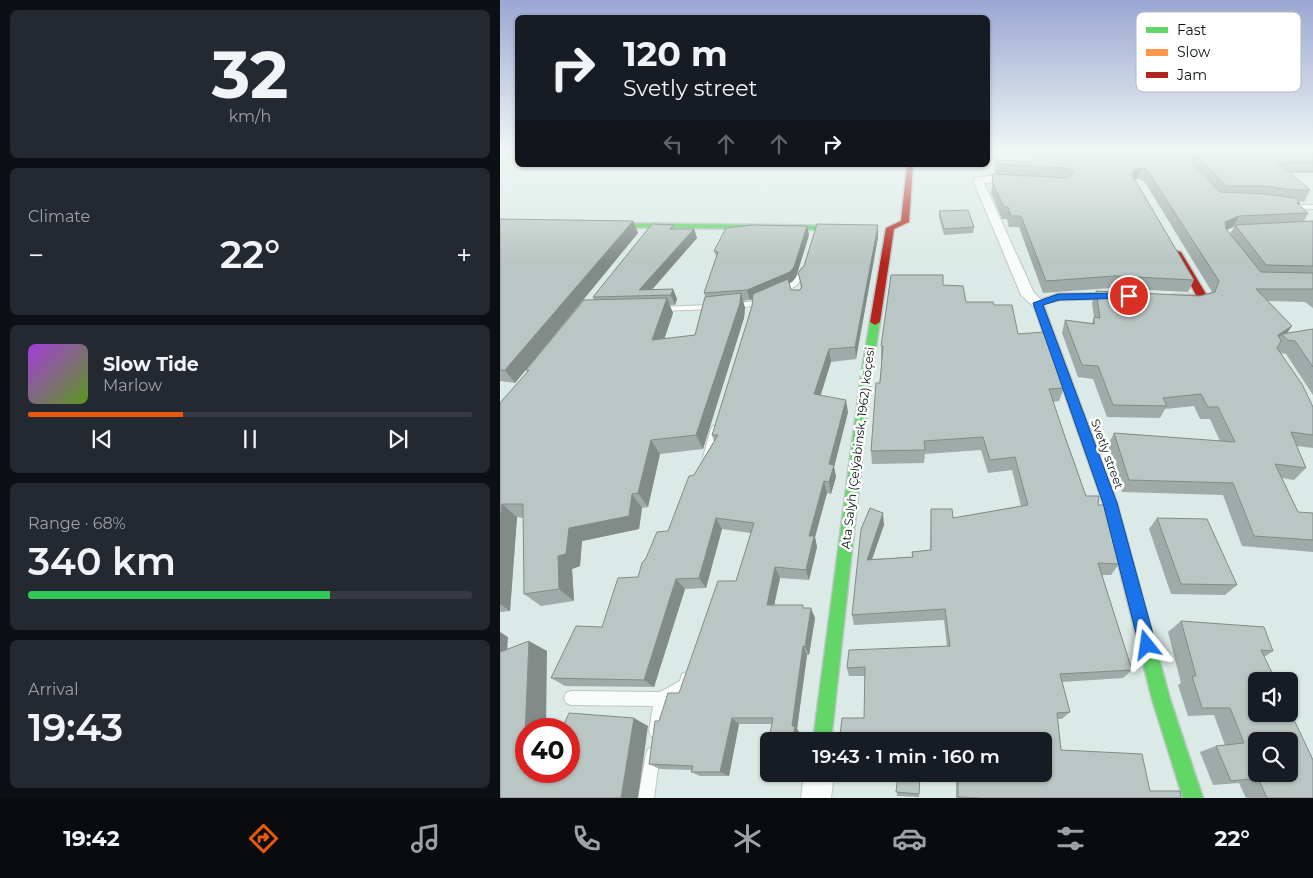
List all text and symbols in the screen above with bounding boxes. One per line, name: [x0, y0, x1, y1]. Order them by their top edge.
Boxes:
legend: [1136, 12, 1301, 92]
text: Fast: [1177, 21, 1207, 39]
text: 120 m: [623, 32, 728, 75]
text: 32: [212, 35, 288, 114]
icon: right: [540, 35, 605, 100]
text: Slow: [1177, 43, 1211, 61]
text: Jam: [1176, 66, 1207, 84]
text: Svetly street: [623, 75, 757, 102]
text: km/h: [229, 107, 271, 126]
icon: left: [659, 130, 687, 158]
icon: ahead: [712, 130, 740, 158]
icon: ahead: [765, 130, 793, 158]
icon: right: [818, 130, 846, 158]
text: Climate: [28, 207, 90, 226]
text: 22°: [220, 231, 280, 278]
text: −: [28, 238, 44, 272]
text: +: [456, 238, 472, 272]
pin: [1108, 275, 1150, 317]
icon: arrive: [1115, 282, 1143, 310]
street label: Ata Salyh (Çelýabinsk, 1962) köçesi: [838, 346, 877, 550]
text: Slow Tide: [103, 353, 199, 376]
text: Marlow: [103, 376, 162, 395]
street label: Svetly street: [1088, 417, 1127, 491]
icon: previous: [88, 425, 116, 453]
icon: pause: [236, 425, 264, 453]
icon: next: [384, 425, 412, 453]
text: Range · 68%: [28, 514, 126, 533]
text: 340 km: [28, 538, 176, 585]
position arrow: [1120, 618, 1172, 670]
map controls: [1248, 672, 1298, 782]
button: sound: [1248, 672, 1298, 722]
text: Arrival: [28, 680, 78, 699]
text: 19:43: [28, 704, 123, 751]
speed limit sign: 40: [515, 718, 580, 783]
button: search: [1248, 732, 1298, 782]
text: 19:43 · 1 min · 160 m: [812, 745, 1000, 768]
icon: directions: [246, 821, 281, 856]
icon: music: [408, 821, 443, 856]
icon: phone: [569, 821, 604, 856]
icon: climate: [730, 821, 765, 856]
icon: car: [892, 821, 927, 856]
icon: filters: [1053, 821, 1088, 856]
text: 19:42: [63, 825, 120, 852]
text: 22°: [1215, 825, 1250, 852]

